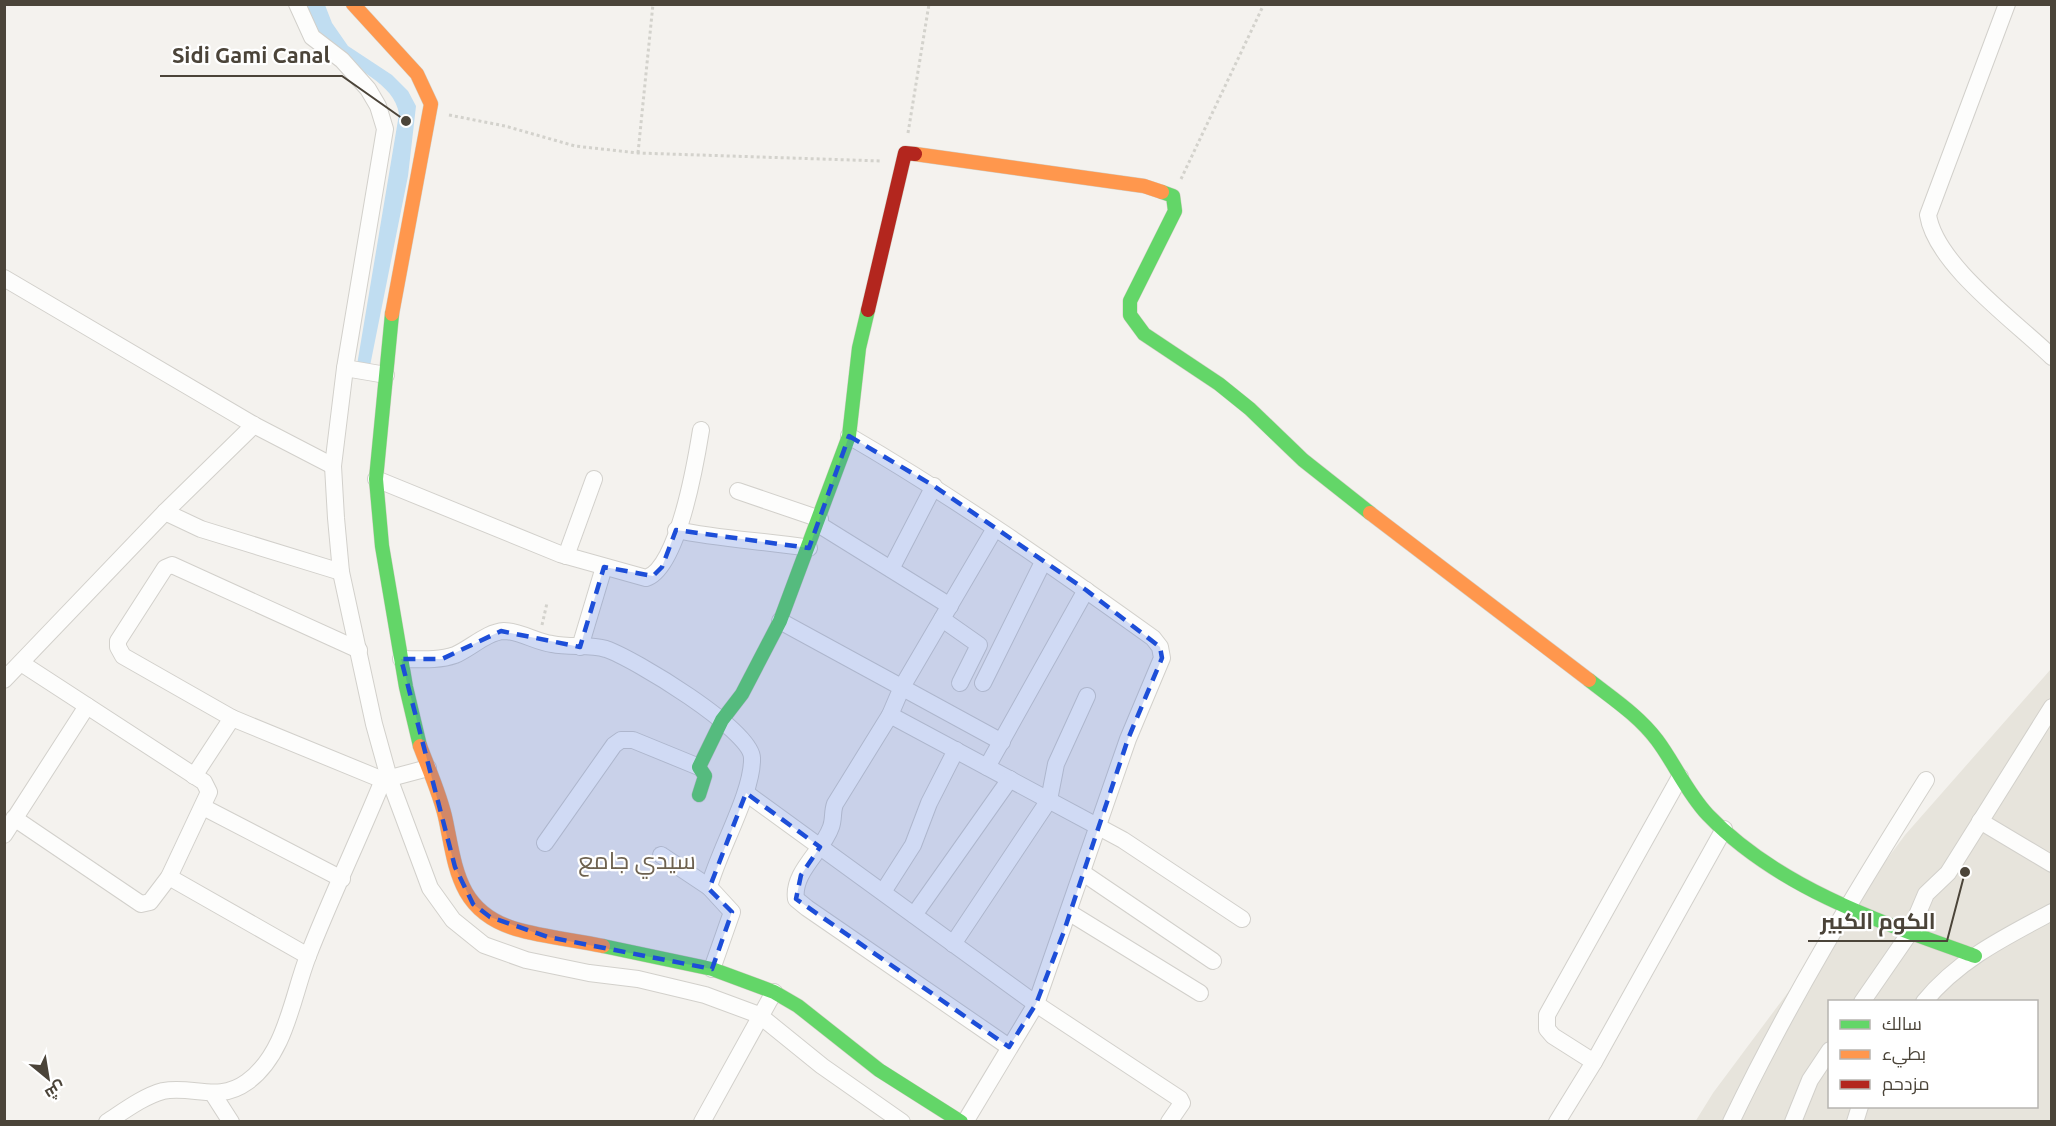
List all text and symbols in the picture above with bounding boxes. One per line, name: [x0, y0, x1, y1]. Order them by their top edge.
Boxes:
callout: Sidi Gami Canal: [160, 36, 342, 76]
text: Sidi Gami Canal: [172, 42, 330, 67]
district label: سيدي جامع: [578, 847, 696, 879]
callout: الكوم الكبير: [1808, 901, 1947, 941]
text: الكوم الكبير: [1819, 908, 1936, 937]
legend: [1828, 1000, 2038, 1108]
text: سالك: [1882, 1013, 1922, 1033]
text: بطيء: [1882, 1043, 1926, 1068]
north arrow: [18, 1048, 78, 1108]
text: مزدحم: [1882, 1073, 1930, 1096]
text: ش: [42, 1077, 69, 1104]

